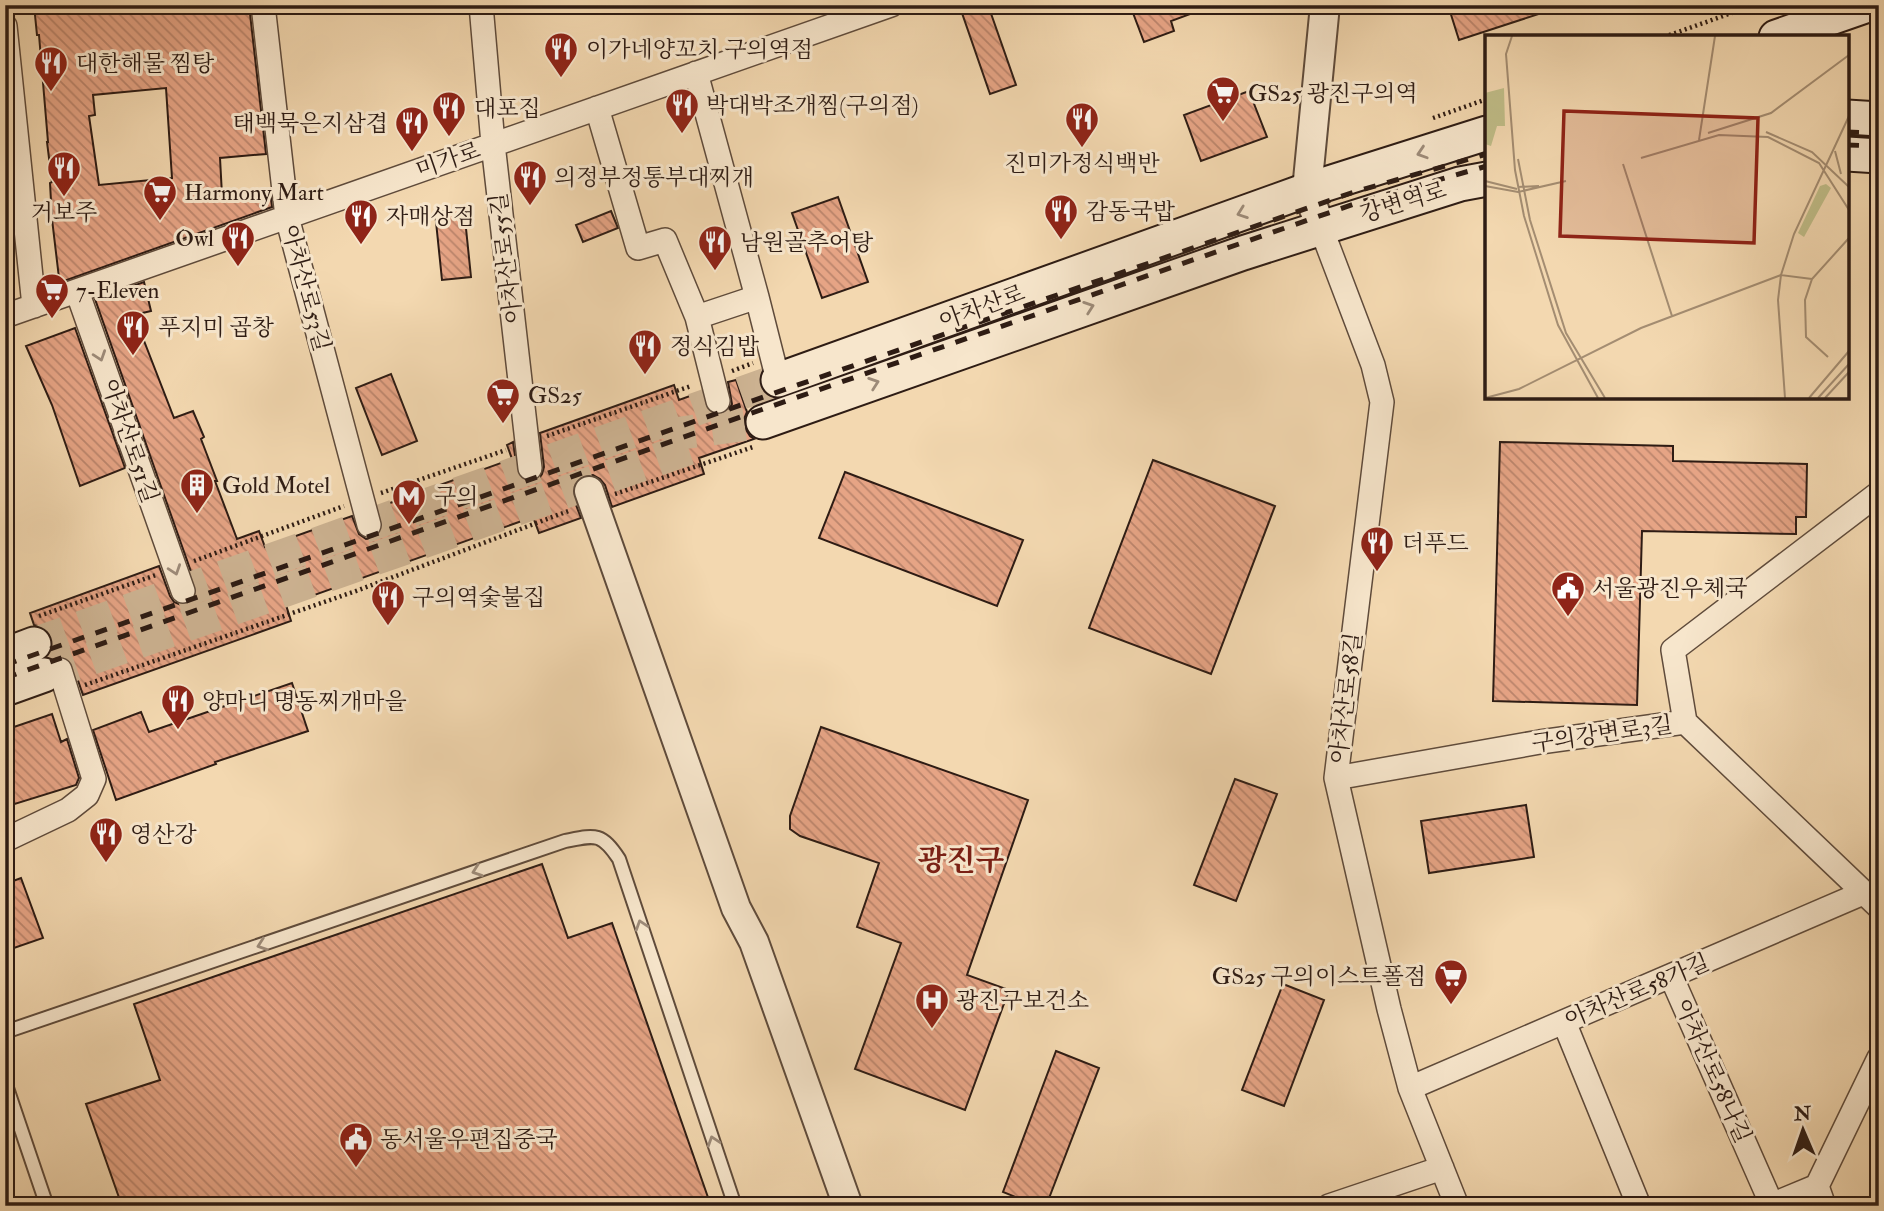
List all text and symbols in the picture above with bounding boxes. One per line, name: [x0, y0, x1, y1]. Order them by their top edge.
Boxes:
restaurant icon: 이가네양꼬치 구의역점: [542, 30, 580, 79]
place label: 이가네양꼬치 구의역점: [586, 35, 813, 64]
inset map: [1485, 35, 1849, 399]
restaurant icon: 대한해물 찜탕: [32, 44, 70, 93]
place label: 대한해물 찜탕: [76, 49, 215, 78]
supermarket icon: GS25 광진구의역: [1204, 74, 1242, 123]
place label: GS25 광진구의역: [1248, 79, 1418, 108]
restaurant icon: 박대박조개찜(구의점): [663, 86, 701, 135]
restaurant icon: 대포집: [430, 89, 468, 138]
place label: 박대박조개찜(구의점): [706, 91, 918, 120]
place label: 대포집: [474, 94, 541, 123]
restaurant icon: 진미가정식백반: [1063, 100, 1101, 149]
restaurant icon: 태백묵은지삼겹: [393, 104, 431, 153]
place label: 태백묵은지삼겹: [232, 109, 388, 138]
street label: 미가로: [412, 135, 484, 185]
one-way arrow: [1416, 145, 1428, 160]
restaurant icon: 거보주: [45, 149, 83, 198]
place label: 진미가정식백반: [1004, 149, 1161, 178]
restaurant icon: 의정부정통부대찌개: [511, 158, 549, 207]
place label: 의정부정통부대찌개: [554, 163, 754, 192]
supermarket icon: Harmony Mart: [141, 173, 179, 222]
street label: 강변역로: [1356, 175, 1450, 229]
place label: Harmony Mart: [184, 178, 324, 207]
street label: 아차산로55길: [484, 191, 528, 325]
restaurant icon: 감동국밥: [1042, 192, 1080, 241]
restaurant icon: 자매상점: [342, 197, 380, 246]
place label: 감동국밥: [1086, 197, 1176, 226]
place label: 거보주: [31, 198, 97, 227]
place label: 자매상점: [386, 202, 475, 231]
one-way arrow: [1237, 205, 1249, 219]
restaurant icon: Owl: [219, 219, 257, 268]
street label: 아차산로53길: [275, 221, 337, 355]
restaurant icon: 남원골추어탕: [696, 223, 734, 272]
place label: Owl: [175, 224, 214, 253]
place label: 남원골추어탕: [740, 228, 874, 257]
supermarket icon: 7-Eleven: [33, 271, 71, 320]
place label: 7-Eleven: [76, 276, 160, 305]
street label: 아차산로: [935, 278, 1029, 336]
one-way arrow: [1082, 301, 1094, 315]
restaurant icon: 푸지미 곱창: [114, 308, 152, 357]
place label: 푸지미 곱창: [158, 313, 275, 342]
restaurant icon: 정식김밥: [626, 327, 664, 376]
place label: 정식김밥: [670, 332, 760, 361]
one-way arrow: [91, 349, 105, 361]
street label: 아차산로51길: [95, 375, 165, 507]
supermarket icon: GS25: [484, 376, 522, 425]
one-way arrow: [867, 377, 879, 391]
place label: GS25: [528, 381, 582, 410]
building icon: Gold Motel: [178, 466, 216, 515]
place label: Gold Motel: [222, 471, 330, 500]
metro station icon: 구의: [390, 477, 428, 526]
place label: 구의: [434, 482, 478, 511]
restaurant icon: 더푸드: [1358, 524, 1396, 573]
place label: 더푸드: [1402, 529, 1469, 558]
one-way arrow: [167, 564, 181, 576]
public building icon: 서울광진우체국: [1549, 569, 1587, 618]
place label: 서울광진우체국: [1592, 574, 1748, 603]
restaurant icon: 구의역숯불집: [369, 578, 407, 627]
place label: 구의역숯불집: [412, 583, 545, 612]
street label: 아차산로58길: [1324, 631, 1368, 765]
restaurant icon: 양마니 명동찌개마을: [159, 682, 197, 731]
place label: 양마니 명동찌개마을: [202, 687, 407, 716]
street label: 구의강변로3길: [1530, 710, 1674, 758]
restaurant icon: 영산강: [87, 815, 125, 864]
place label: 영산강: [130, 820, 197, 849]
district label: 광진구: [918, 842, 1004, 879]
one-way arrow: [471, 863, 483, 878]
one-way arrow: [635, 920, 649, 932]
one-way arrow: [256, 937, 268, 951]
street label: 아차산로58가길: [1560, 948, 1714, 1034]
supermarket icon: GS25 구의이스트폴점: [1432, 957, 1470, 1006]
place label: GS25 구의이스트폴점: [1212, 962, 1426, 991]
hospital icon: 광진구보건소: [913, 981, 951, 1030]
place label: 광진구보건소: [956, 986, 1089, 1015]
street label: 아차산로58나길: [1668, 995, 1758, 1147]
north arrow: [1769, 1096, 1839, 1166]
text: N: [1793, 1102, 1812, 1126]
public building icon: 동서울우편집중국: [337, 1120, 375, 1169]
place label: 동서울우편집중국: [380, 1125, 558, 1154]
one-way arrow: [707, 1135, 721, 1148]

